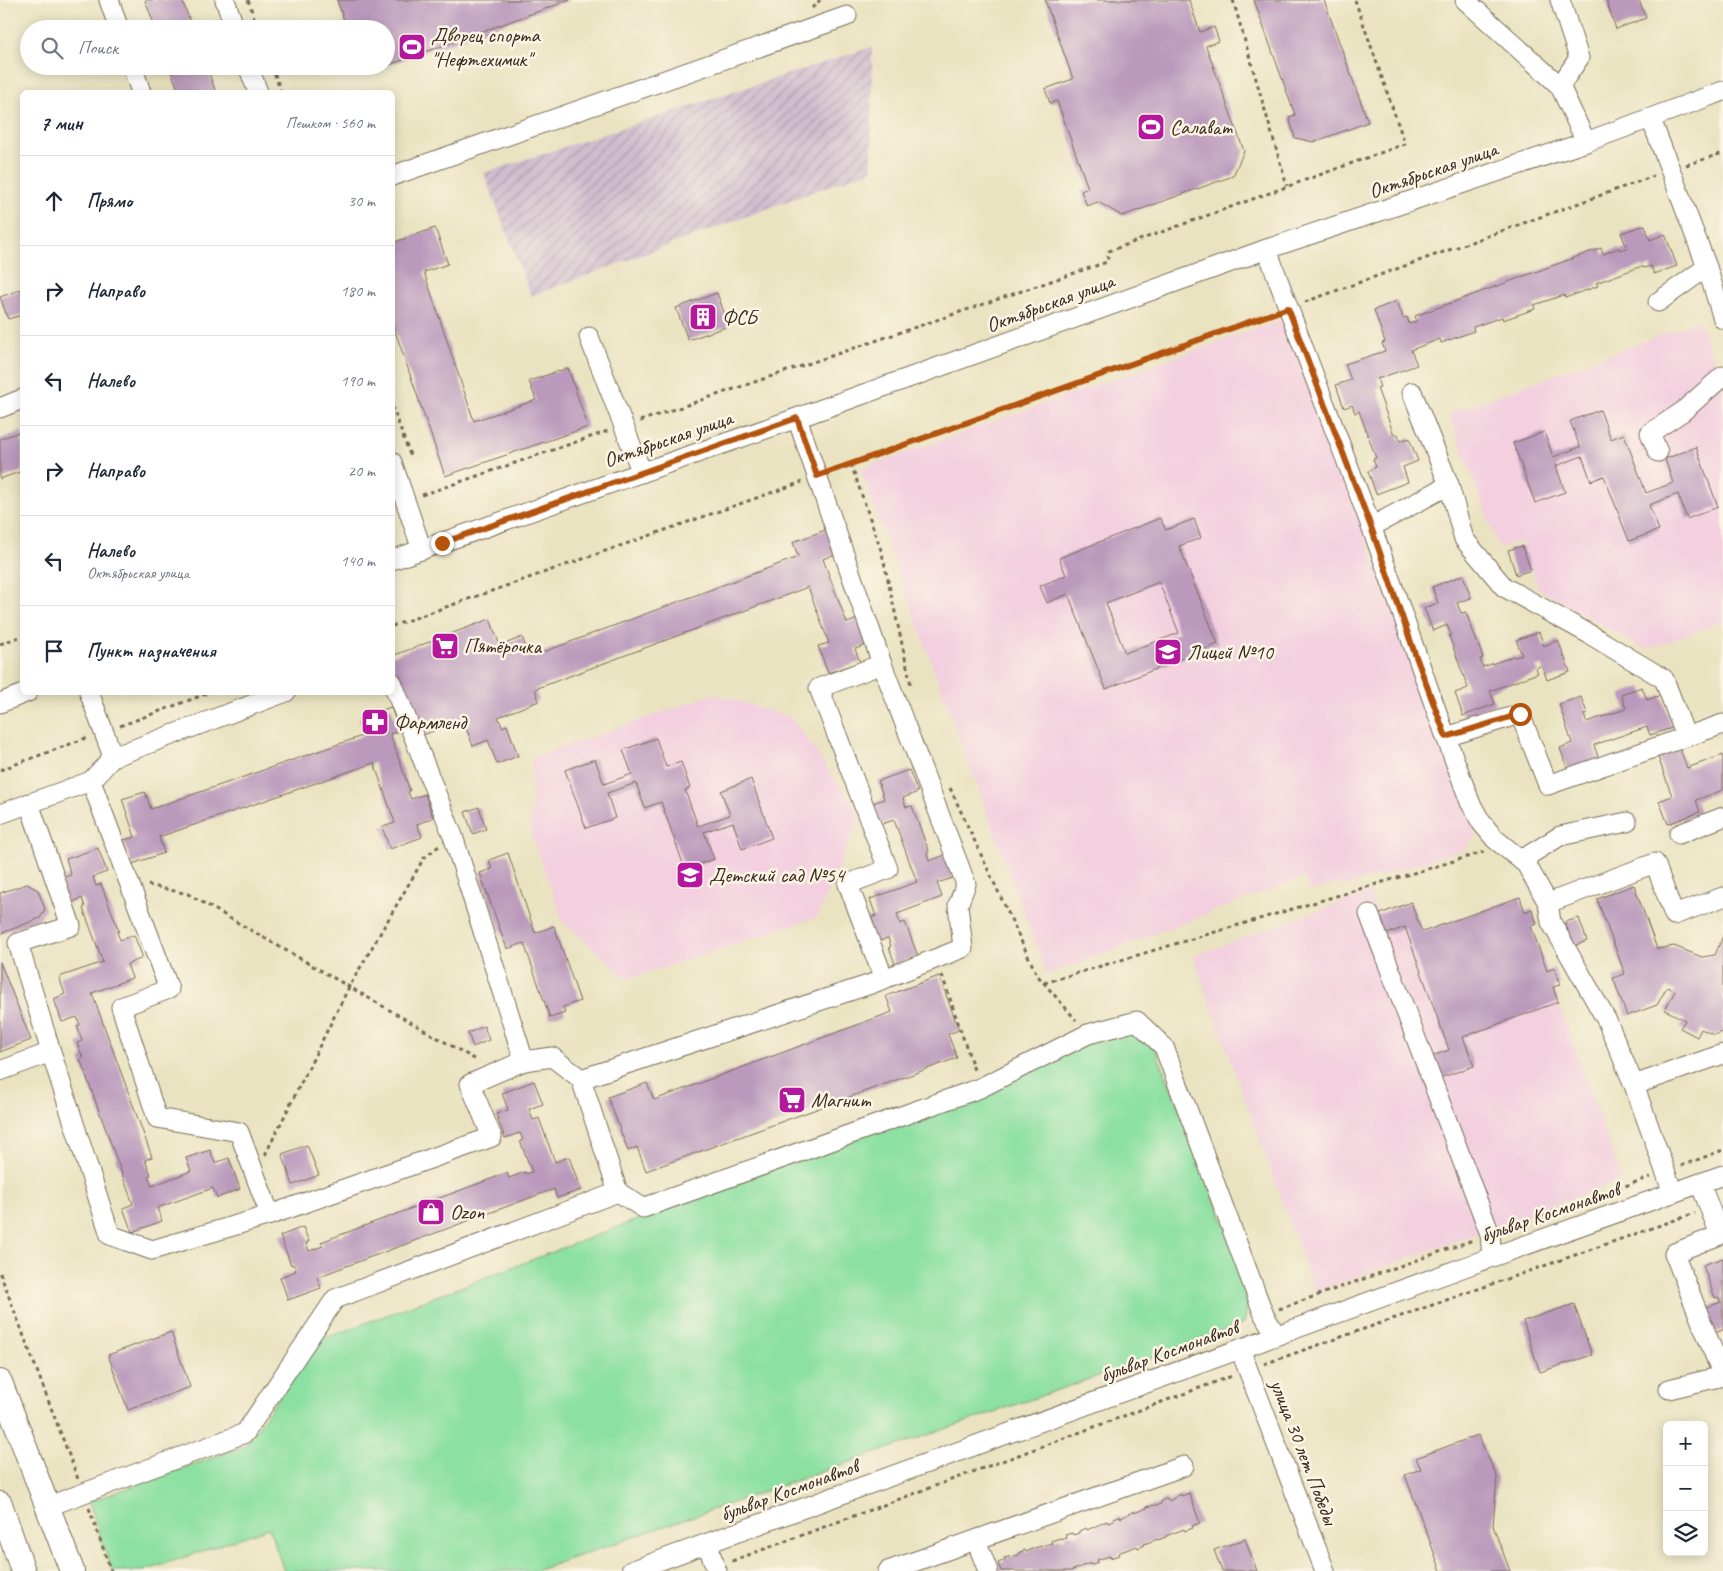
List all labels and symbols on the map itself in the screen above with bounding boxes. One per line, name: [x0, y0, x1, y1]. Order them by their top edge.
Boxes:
place label: Дворец спорта "Нефтехимик": [431, 22, 541, 72]
sports icon: Дворец спорта "Нефтехимик": [397, 32, 427, 62]
sports icon: Салават: [1136, 112, 1166, 142]
place label: Салават: [1170, 114, 1233, 140]
street label: Октябрьская улица: [1365, 135, 1503, 204]
street label: Октябрьская улица: [983, 267, 1120, 338]
building icon: ФСБ: [688, 302, 718, 332]
place label: ФСБ: [722, 304, 760, 330]
street label: Октябрьская улица: [600, 404, 738, 473]
route end: [431, 532, 454, 555]
supermarket icon: Пятёрочка: [430, 631, 460, 661]
place label: Пятёрочка: [464, 633, 543, 659]
school or university icon: Лицей №10: [1153, 637, 1183, 667]
place label: Лицей №10: [1187, 639, 1275, 665]
route start: [1509, 703, 1532, 726]
pharmacy icon: Фармленд: [360, 707, 390, 737]
place label: Фармленд: [394, 709, 468, 735]
school or university icon: Детский сад №54: [675, 860, 705, 890]
place label: Детский сад №54: [709, 862, 847, 888]
supermarket icon: Магнит: [777, 1085, 807, 1115]
place label: Магнит: [811, 1087, 872, 1113]
street label: бульвар Космонавтов: [1477, 1175, 1626, 1248]
shop icon: Ozon: [416, 1197, 446, 1227]
place label: Ozon: [450, 1199, 485, 1225]
street label: бульвар Космонавтов: [1096, 1313, 1245, 1388]
street label: улица 30 лет Победы: [1264, 1374, 1344, 1530]
street label: бульвар Космонавтов: [716, 1452, 865, 1527]

